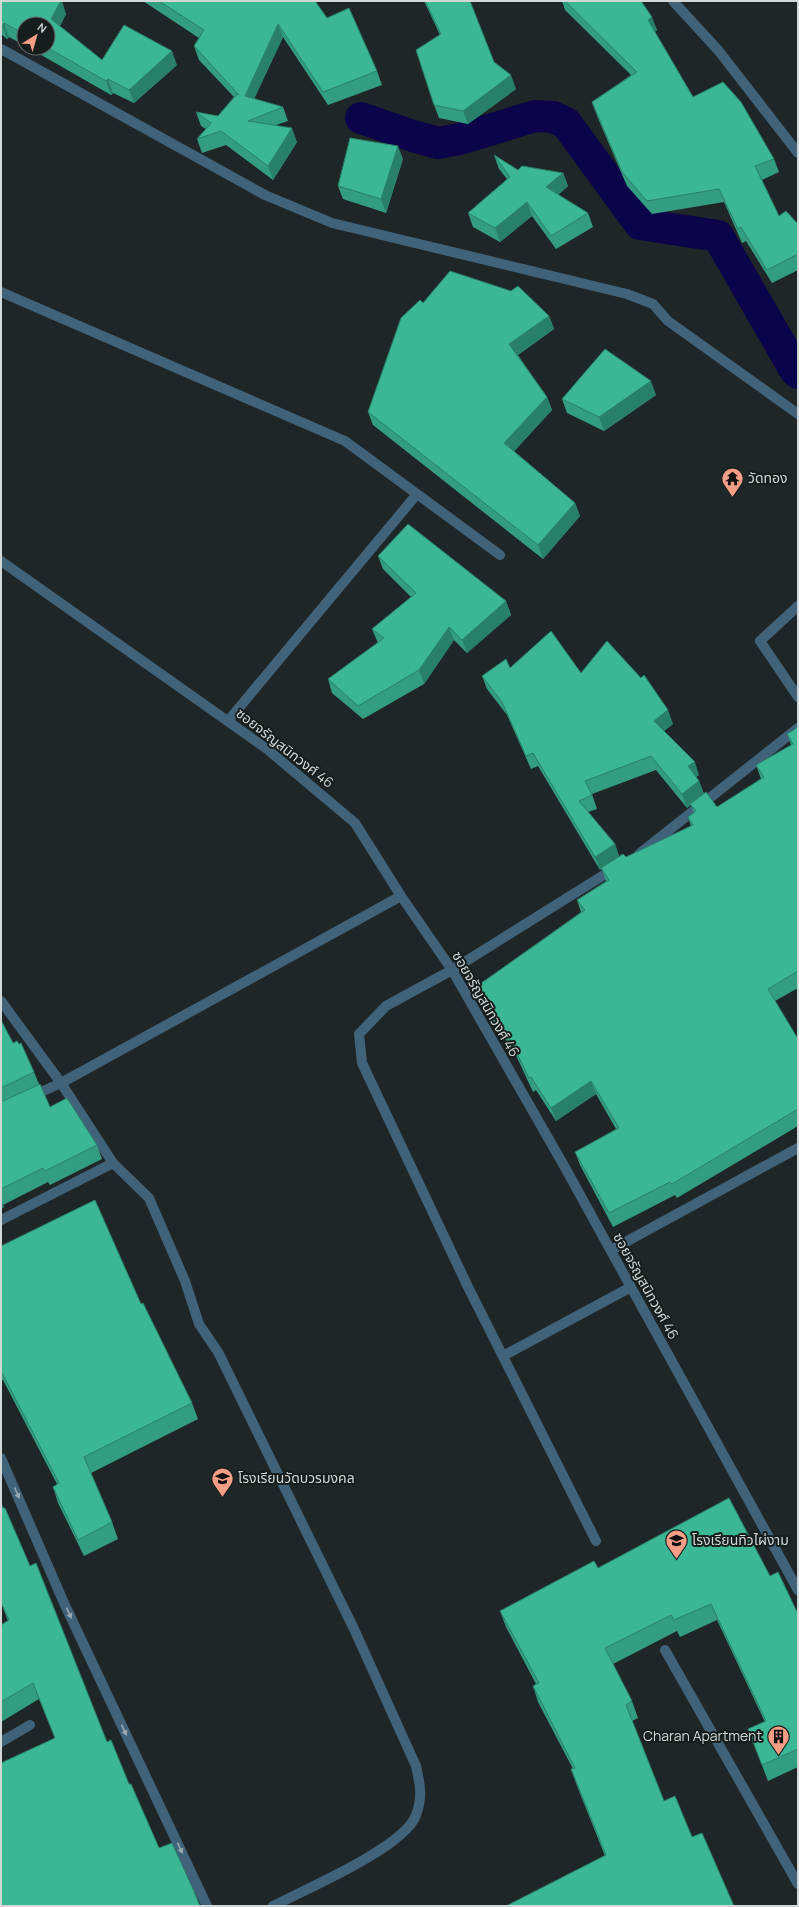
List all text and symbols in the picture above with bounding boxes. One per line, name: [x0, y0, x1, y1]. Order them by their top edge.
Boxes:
north arrow: [16, 16, 56, 56]
text: N: [35, 19, 50, 36]
temple icon: วัดทอง: [720, 465, 746, 498]
place label: วัดทอง: [748, 468, 788, 487]
street label: ซอยจรัญสนิทวงศ์ 46: [232, 703, 338, 792]
street label: ซอยจรัญสนิทวงศ์ 46: [448, 947, 524, 1060]
street label: ซอยจรัญสนิทวงศ์ 46: [609, 1229, 684, 1342]
school or university icon: โรงเรียนวัดบวรมงคล: [210, 1465, 236, 1498]
place label: โรงเรียนวัดบวรมงคล: [238, 1468, 355, 1487]
one-way arrow: [14, 1488, 20, 1500]
school or university icon: โรงเรียนทิวไผ่งาม: [663, 1527, 689, 1560]
place label: โรงเรียนทิวไผ่งาม: [692, 1530, 789, 1549]
one-way arrow: [66, 1607, 72, 1618]
building icon: Charan Apartment: [765, 1723, 791, 1756]
one-way arrow: [121, 1724, 127, 1736]
place label: Charan Apartment: [643, 1726, 762, 1745]
one-way arrow: [177, 1842, 183, 1853]

